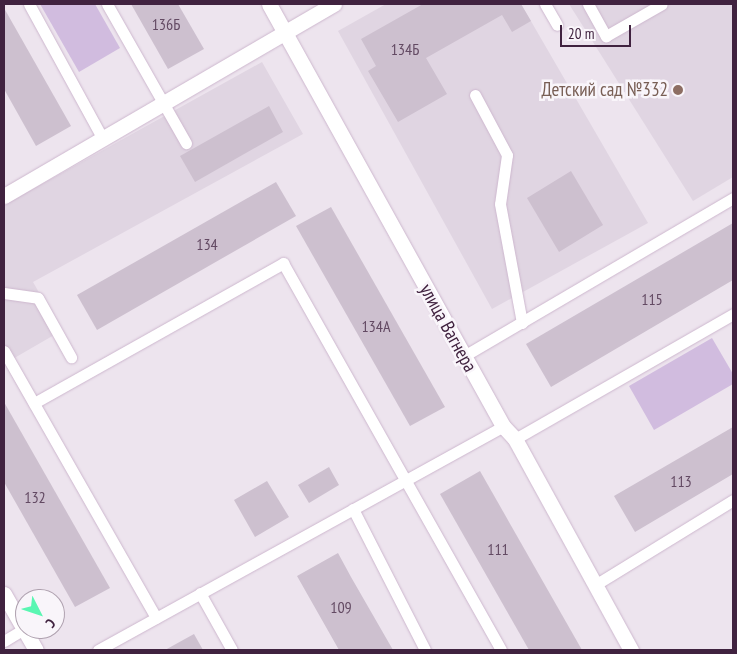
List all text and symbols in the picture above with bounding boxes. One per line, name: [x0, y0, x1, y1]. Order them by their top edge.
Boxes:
house number: 136Б: [152, 14, 180, 34]
scale bar: [562, 15, 633, 47]
text: 20 m: [568, 24, 594, 43]
house number: 134Б: [391, 39, 419, 59]
place label: Детский cад №332: [541, 79, 668, 101]
marker: Детский cад №332: [672, 84, 684, 96]
house number: 134: [196, 234, 218, 254]
street label: улица Вагнера: [414, 280, 482, 376]
house number: 115: [641, 289, 663, 309]
house number: 134А: [361, 316, 391, 336]
house number: 113: [670, 471, 692, 491]
house number: 132: [24, 487, 46, 507]
house number: 111: [487, 539, 509, 559]
north arrow: [15, 589, 65, 639]
house number: 109: [330, 597, 352, 617]
text: С: [42, 615, 59, 632]

